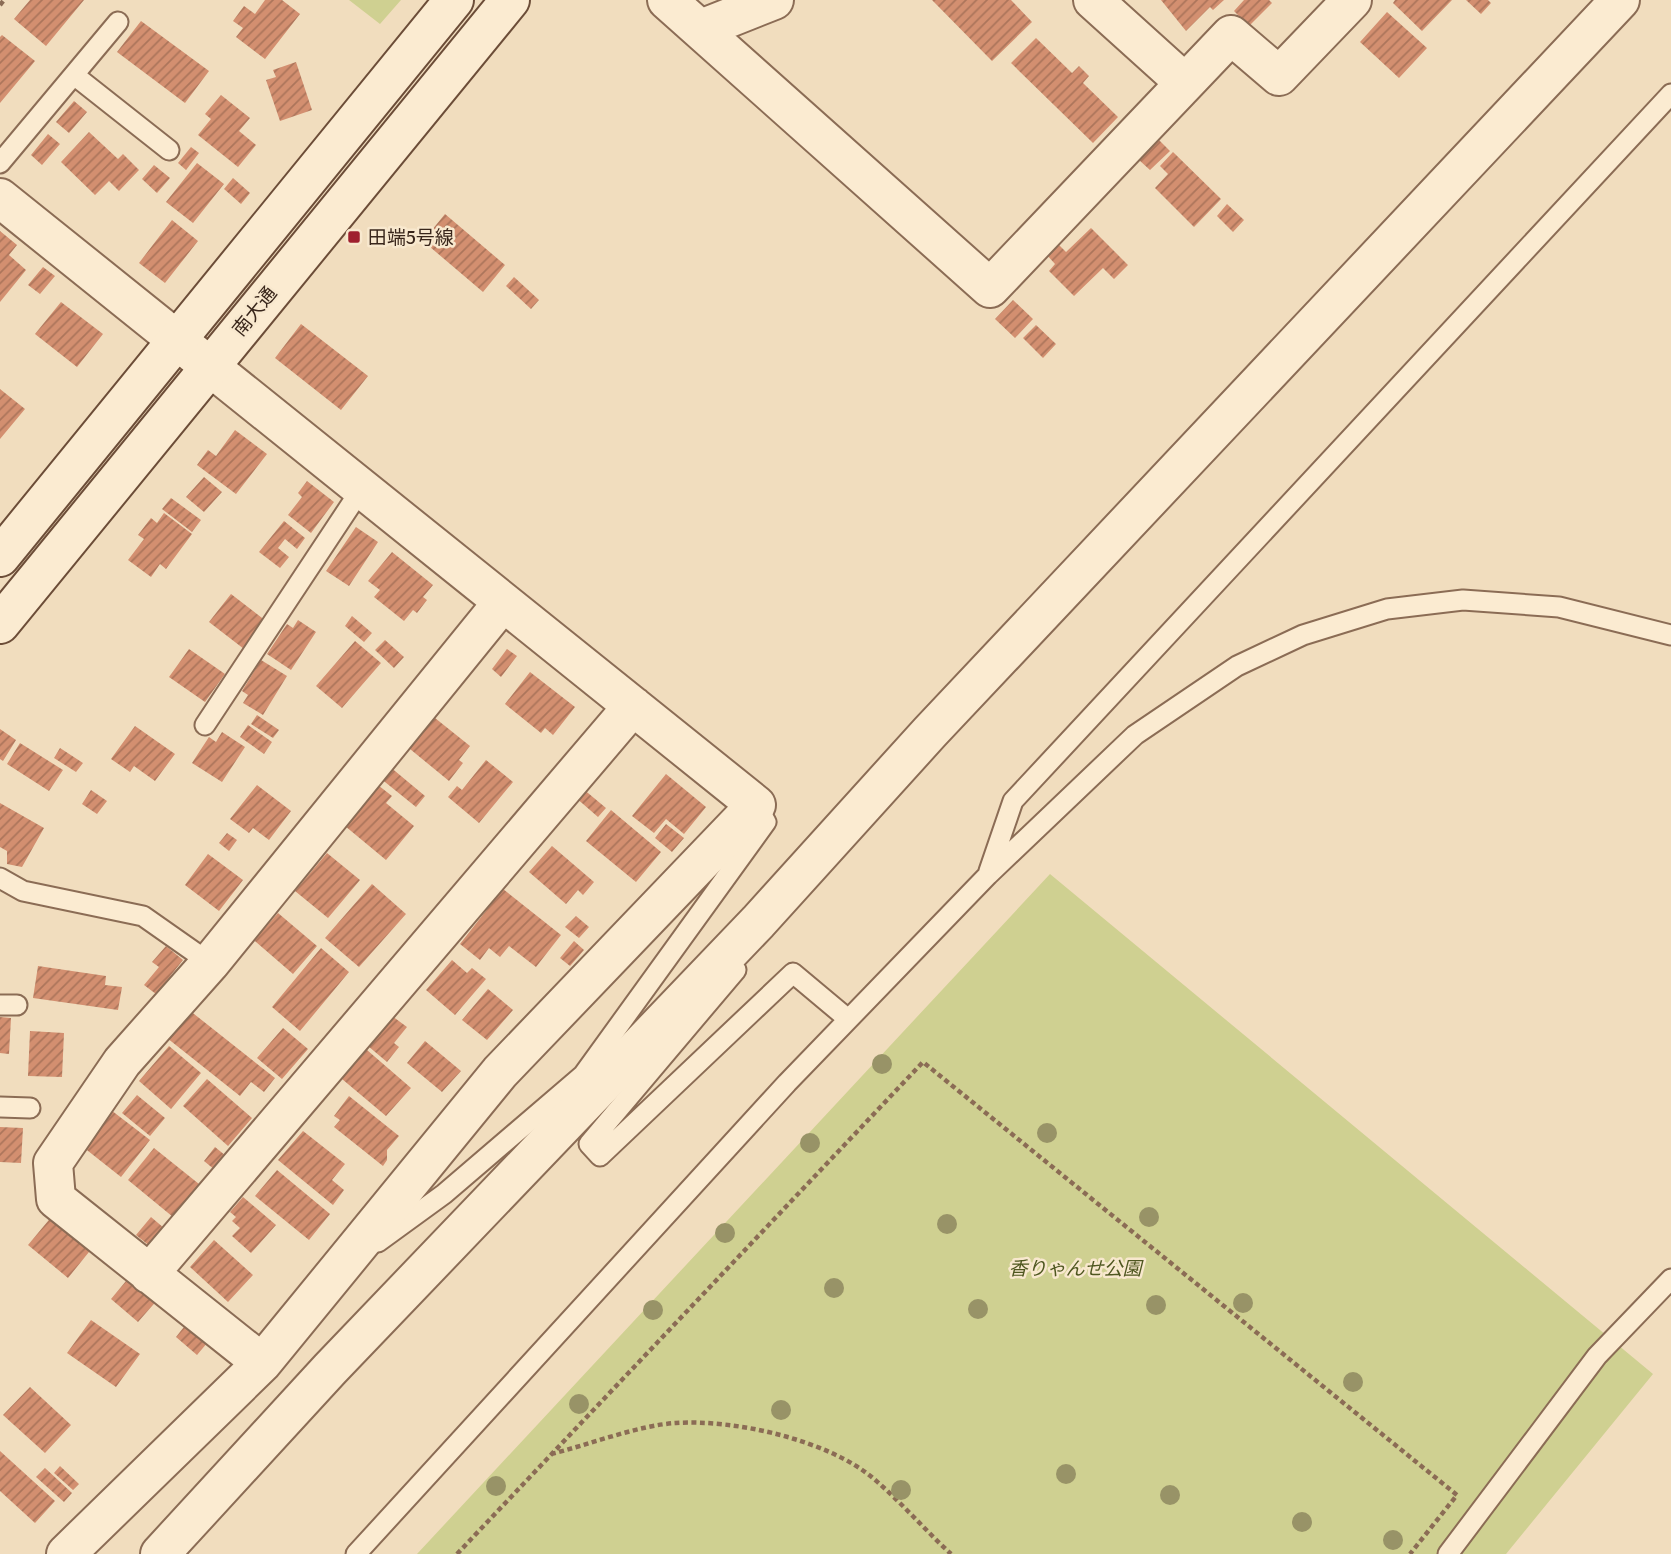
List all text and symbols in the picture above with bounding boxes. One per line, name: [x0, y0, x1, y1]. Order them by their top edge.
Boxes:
place label: 田端5号線: [368, 222, 454, 250]
marker: 田端5号線: [346, 229, 362, 245]
street label: 南大通: [224, 279, 282, 341]
park label: 香りゃんせ公園: [1008, 1253, 1144, 1281]

